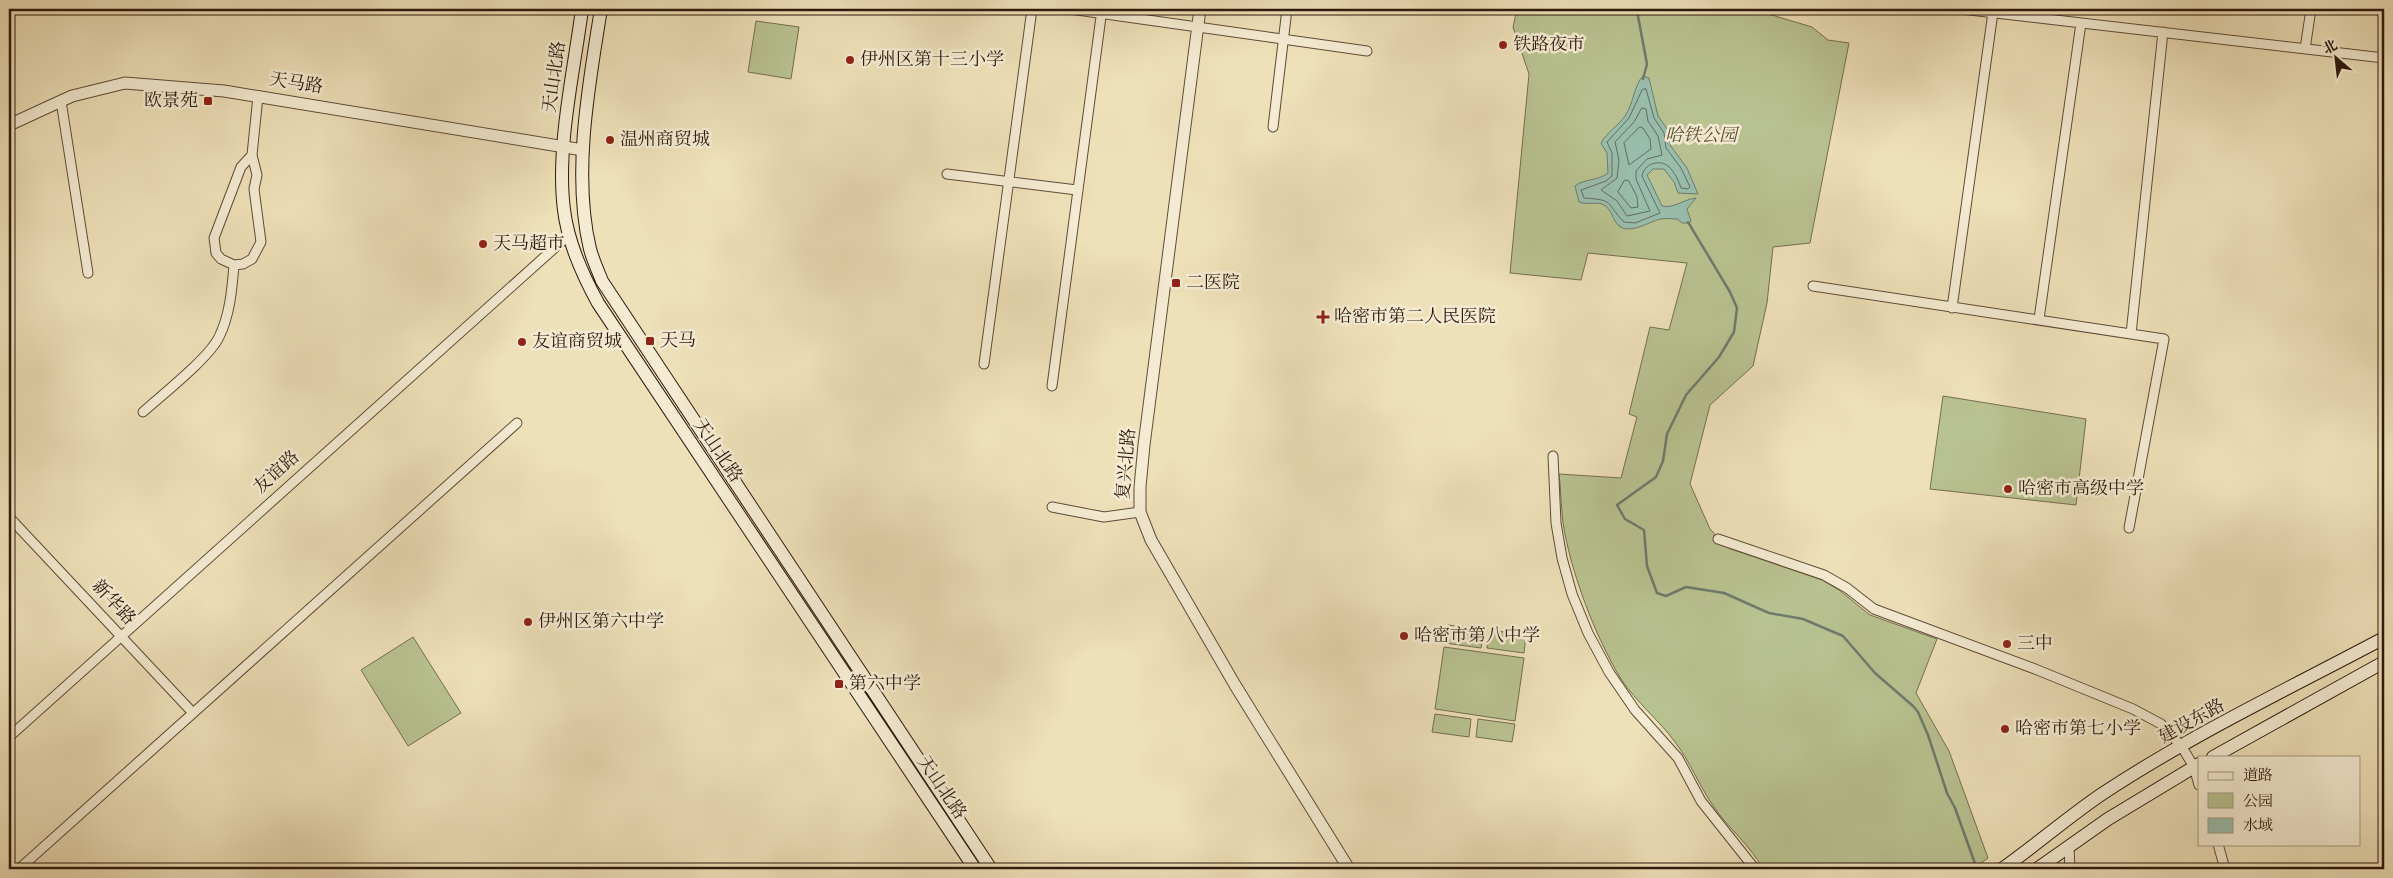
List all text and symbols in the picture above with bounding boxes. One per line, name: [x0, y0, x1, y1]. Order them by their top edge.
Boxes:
north arrow: [2310, 32, 2360, 82]
place label: 铁路夜市: [1513, 33, 1585, 58]
text: 北: [2320, 36, 2341, 60]
marker: 铁路夜市: [1497, 39, 1509, 51]
street label: 天山北路: [538, 40, 572, 114]
place label: 伊州区第十三小学: [860, 48, 1004, 73]
marker: 伊州区第十三小学: [844, 54, 856, 66]
street label: 天马路: [267, 67, 325, 101]
place label: 欧景苑: [144, 89, 198, 114]
marker: 欧景苑: [202, 95, 214, 107]
park label: 哈铁公园: [1665, 124, 1740, 149]
place label: 温州商贸城: [620, 128, 710, 153]
marker: 温州商贸城: [604, 134, 616, 146]
place label: 天马超市: [493, 232, 565, 257]
marker: 天马超市: [477, 238, 489, 250]
place label: 二医院: [1186, 271, 1240, 296]
marker: 二医院: [1170, 277, 1182, 289]
place label: 哈密市第二人民医院: [1334, 305, 1496, 330]
marker: 哈密市第二人民医院: [1316, 310, 1330, 324]
place label: 天马: [660, 329, 696, 354]
place label: 友谊商贸城: [532, 330, 622, 355]
marker: 天马: [644, 335, 656, 347]
marker: 友谊商贸城: [516, 336, 528, 348]
street label: 天山北路: [687, 414, 747, 488]
street label: 复兴北路: [1111, 427, 1143, 501]
street label: 友谊路: [249, 446, 305, 500]
place label: 哈密市高级中学: [2018, 477, 2144, 502]
marker: 哈密市高级中学: [2002, 483, 2014, 495]
street label: 新华路: [85, 575, 141, 631]
place label: 伊州区第六中学: [538, 610, 664, 635]
marker: 伊州区第六中学: [522, 616, 534, 628]
place label: 哈密市第八中学: [1414, 624, 1540, 649]
marker: 哈密市第八中学: [1398, 630, 1410, 642]
place label: 三中: [2017, 632, 2053, 657]
marker: 三中: [2001, 638, 2013, 650]
place label: 第六中学: [849, 672, 921, 697]
marker: 第六中学: [833, 678, 845, 690]
street label: 建设东路: [2154, 694, 2230, 750]
place label: 哈密市第七小学: [2015, 717, 2141, 742]
marker: 哈密市第七小学: [1999, 723, 2011, 735]
street label: 天山北路: [911, 751, 971, 825]
legend: [2198, 756, 2360, 846]
text: 道路: [2243, 766, 2273, 787]
text: 公园: [2243, 792, 2273, 813]
text: 水域: [2243, 816, 2273, 837]

